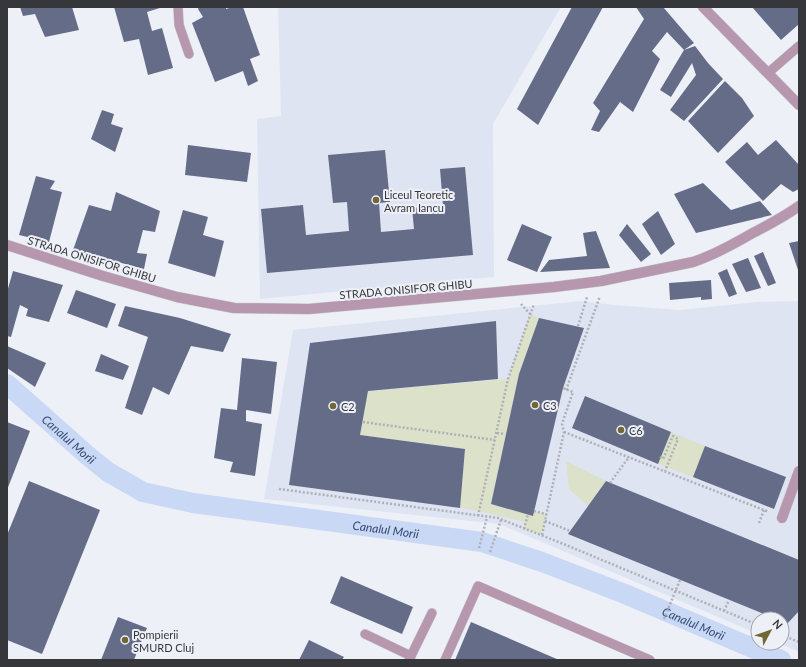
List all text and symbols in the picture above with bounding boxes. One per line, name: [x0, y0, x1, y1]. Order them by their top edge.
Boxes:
place label: Liceul Teoretic Avram Iancu: [384, 188, 453, 214]
marker: Liceul Teoretic Avram Iancu: [371, 195, 381, 205]
street label: STRADA ONISIFOR GHIBU: [26, 233, 158, 285]
street label: STRADA ONISIFOR GHIBU: [339, 277, 473, 301]
place label: C3: [543, 399, 557, 412]
place label: C2: [341, 400, 355, 413]
marker: C3: [530, 400, 540, 410]
marker: C2: [328, 401, 338, 411]
water label: Canalul Morii: [39, 411, 99, 467]
place label: C6: [629, 424, 643, 437]
marker: C6: [616, 425, 626, 435]
water label: Canalul Morii: [352, 517, 420, 541]
water label: Canalul Morii: [660, 603, 728, 643]
north arrow: [750, 611, 790, 651]
text: N: [770, 617, 786, 632]
place label: Pompierii SMURD Cluj: [133, 628, 194, 654]
marker: Pompierii SMURD Cluj: [120, 635, 130, 645]

